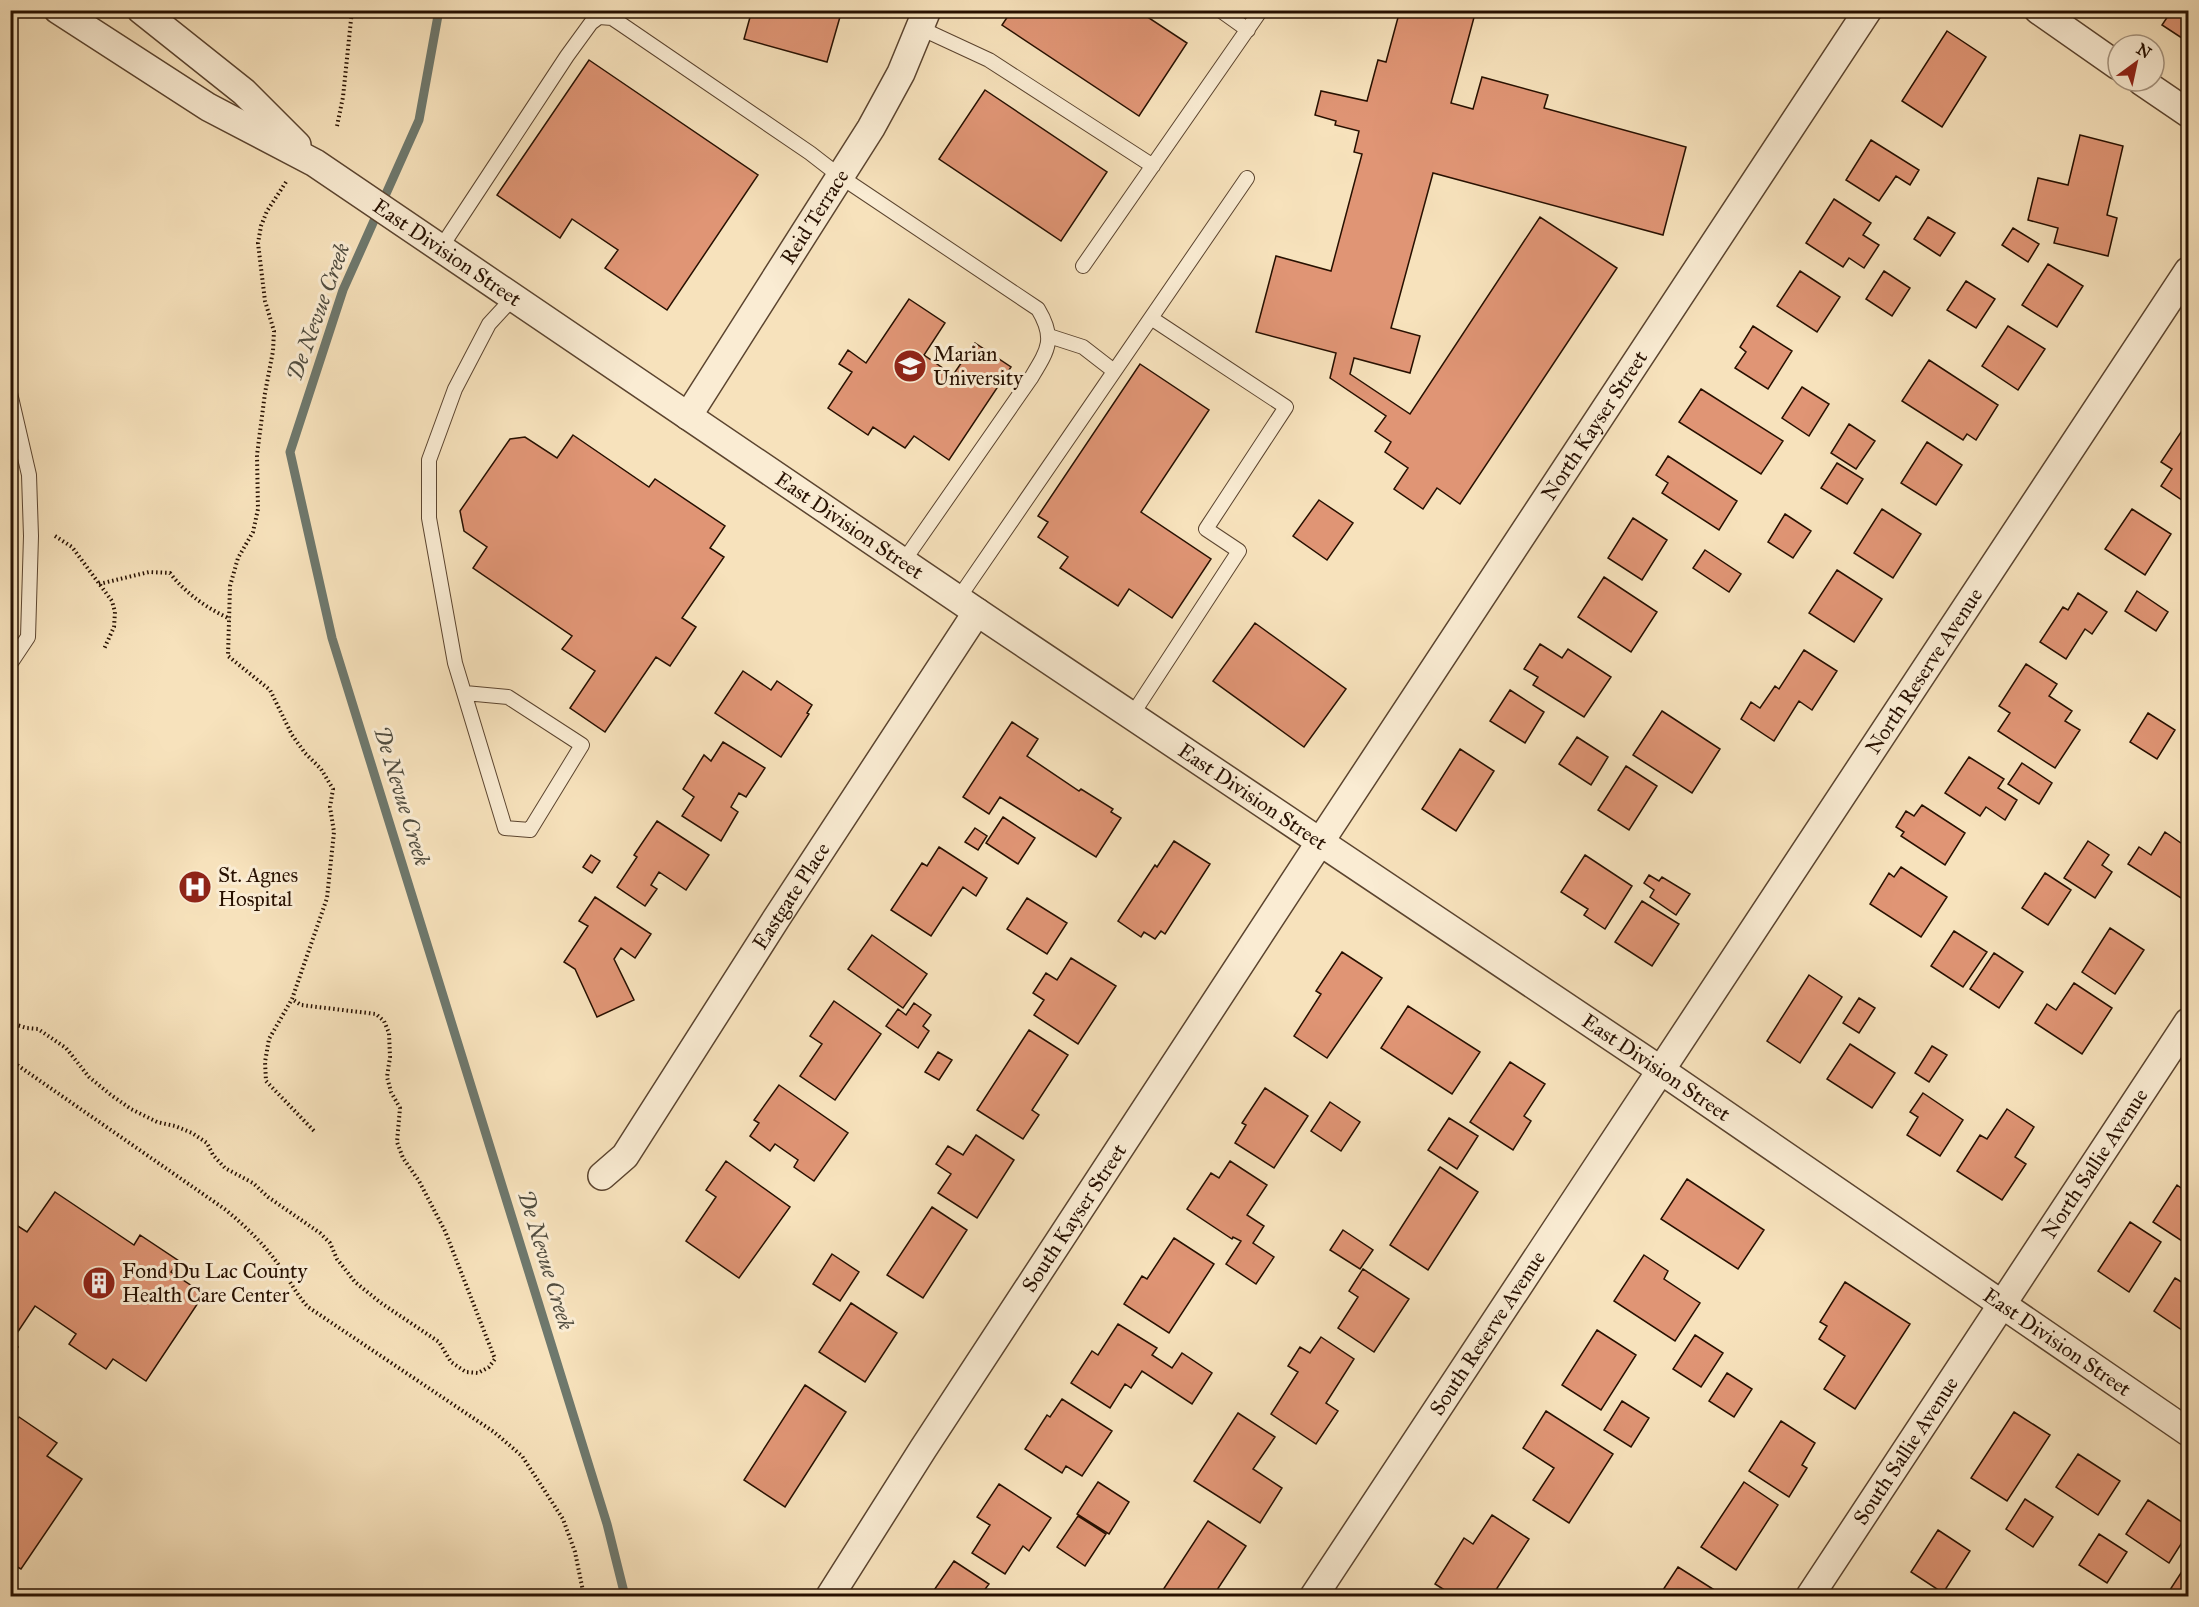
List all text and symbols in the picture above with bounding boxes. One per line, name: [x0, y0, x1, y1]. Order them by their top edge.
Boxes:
north arrow: [2106, 33, 2166, 93]
text: N: [2133, 39, 2155, 63]
street label: Reid Terrace: [775, 164, 855, 269]
street label: East Division Street: [368, 193, 527, 312]
water label: De Nevue Creek: [281, 239, 356, 385]
place label: Marian University: [933, 341, 1024, 391]
street label: North Kayser Street: [1536, 345, 1653, 505]
school or university icon: Marian University: [892, 348, 928, 384]
street label: East Division Street: [770, 466, 929, 585]
street label: North Reserve Avenue: [1860, 583, 1988, 759]
water label: De Nevue Creek: [368, 723, 436, 869]
street label: East Division Street: [1173, 737, 1332, 856]
street label: Eastgate Place: [747, 837, 836, 954]
place label: St. Agnes Hospital: [218, 862, 298, 912]
hospital icon: St. Agnes Hospital: [177, 869, 213, 905]
street label: East Division Street: [1577, 1008, 1736, 1127]
street label: North Sallie Avenue: [2036, 1083, 2154, 1243]
street label: South Kayser Street: [1016, 1138, 1132, 1297]
water label: De Nevue Creek: [512, 1187, 580, 1333]
street label: South Reserve Avenue: [1424, 1246, 1551, 1420]
place label: Fond Du Lac County Health Care Center: [122, 1258, 308, 1308]
building icon: Fond Du Lac County Health Care Center: [81, 1265, 117, 1301]
street label: East Division Street: [1978, 1282, 2137, 1402]
street label: South Sallie Avenue: [1848, 1371, 1964, 1530]

